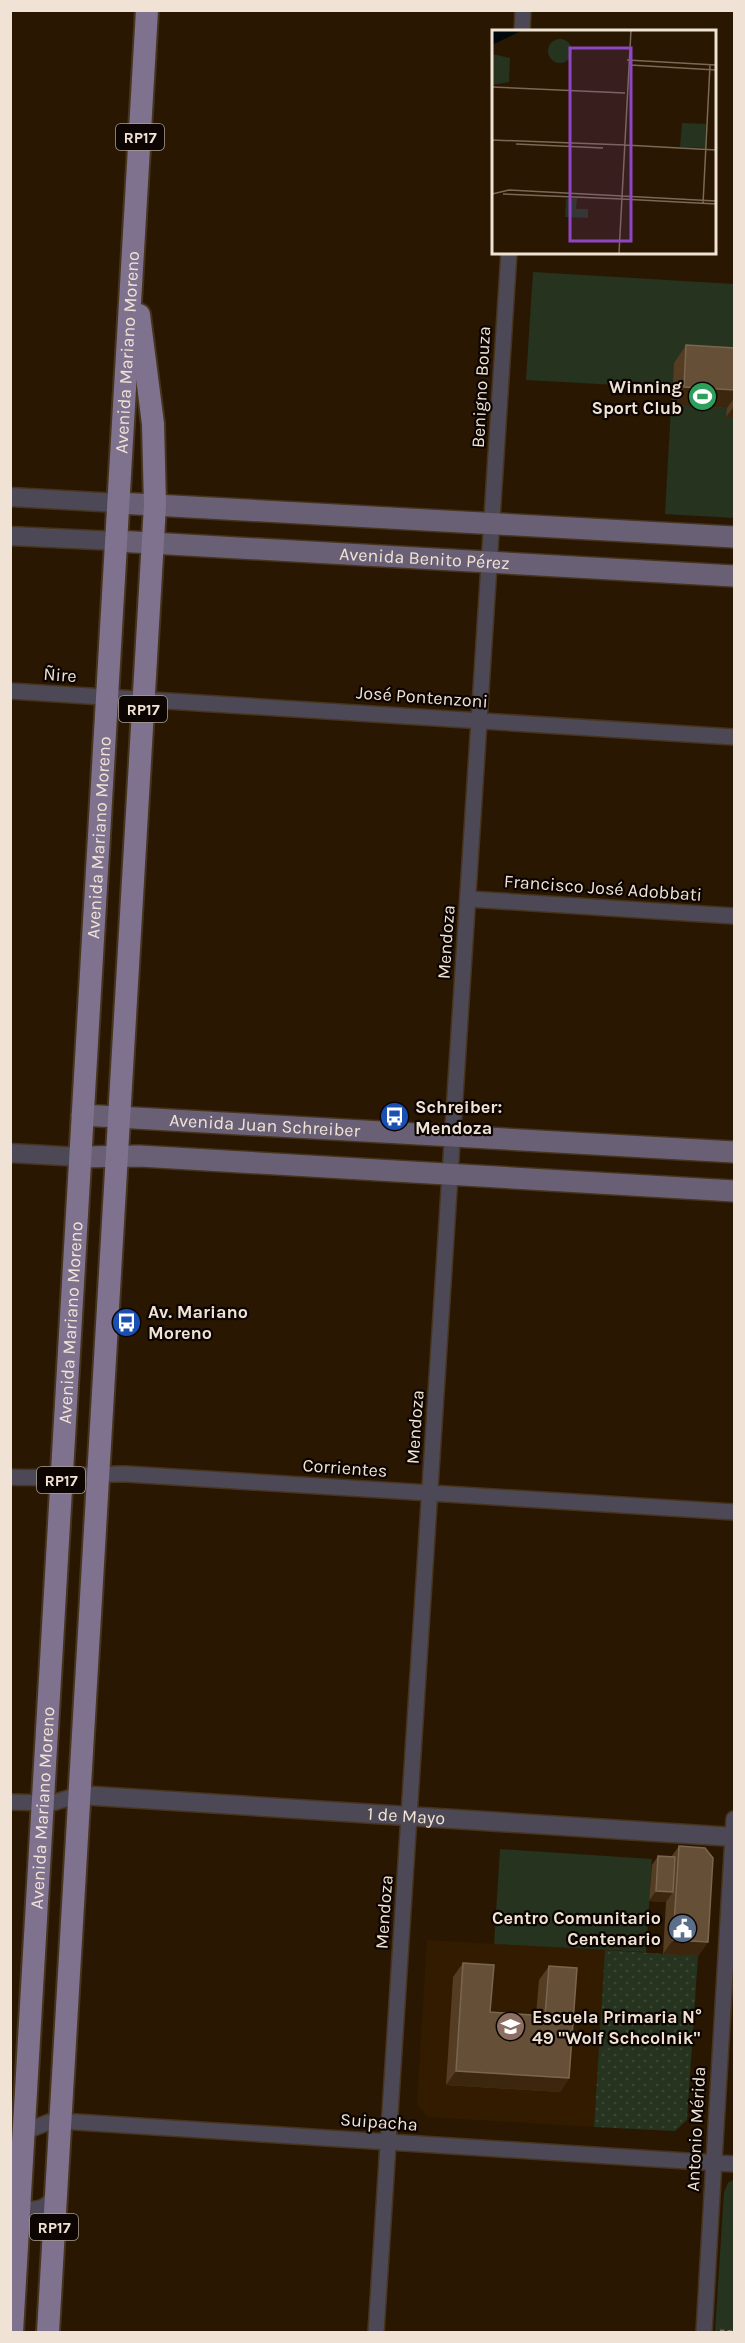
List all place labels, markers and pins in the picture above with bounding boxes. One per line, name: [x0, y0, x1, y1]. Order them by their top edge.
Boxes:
place label: Winning Sport Club: [591, 376, 683, 419]
sports icon: Winning Sport Club: [687, 381, 719, 413]
place label: Schreiber: Mendoza: [415, 1096, 502, 1139]
bus stop icon: Schreiber: Mendoza: [378, 1101, 410, 1133]
place label: Av. Mariano Moreno: [148, 1301, 248, 1344]
bus stop icon: Av. Mariano Moreno: [111, 1306, 143, 1338]
place label: Centro Comunitario Centenario: [492, 1907, 661, 1950]
public building icon: Centro Comunitario Centenario: [666, 1912, 698, 1944]
place label: Escuela Primaria N° 49 "Wolf Schcolnik": [532, 2006, 702, 2049]
school or university icon: Escuela Primaria N° 49 "Wolf Schcolnik": [495, 2011, 527, 2043]

